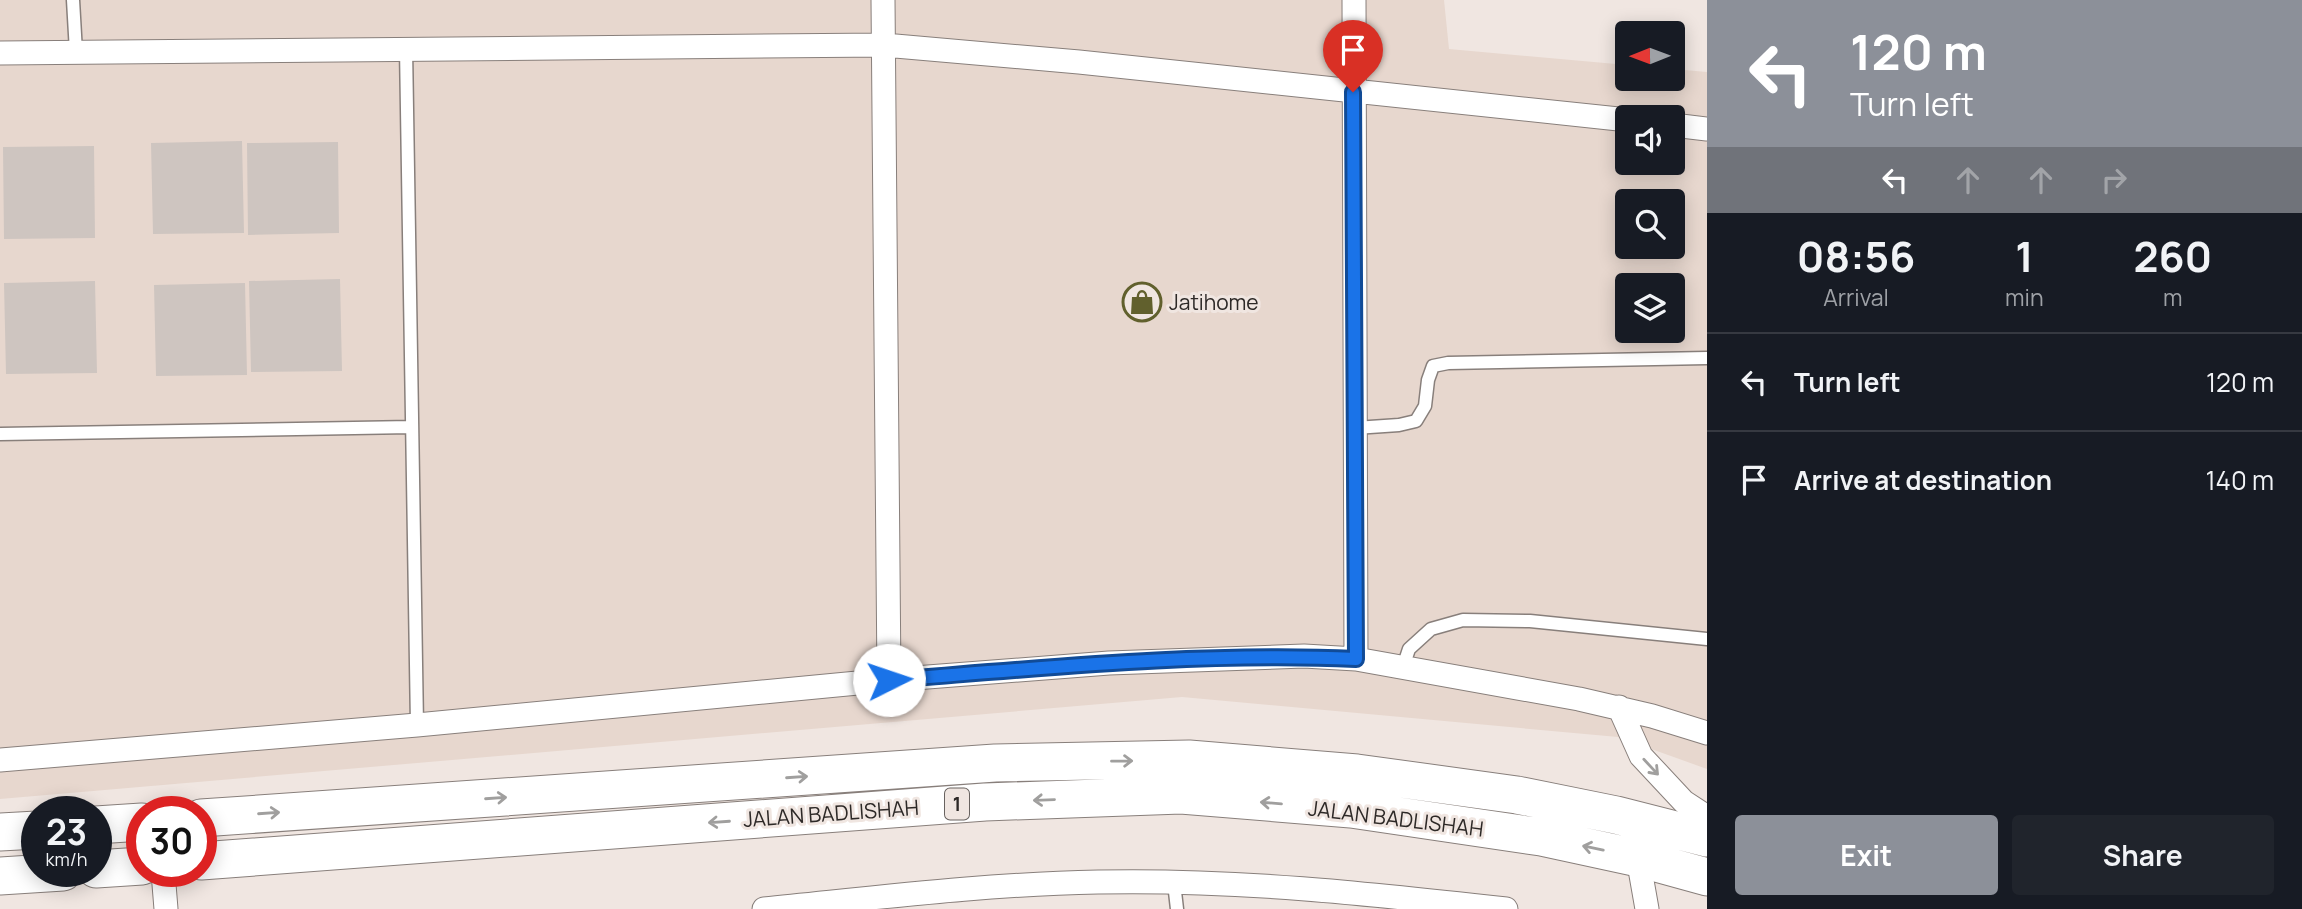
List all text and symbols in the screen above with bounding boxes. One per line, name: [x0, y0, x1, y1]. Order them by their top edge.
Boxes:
text: 120 m: [1850, 18, 1987, 85]
pin: [1323, 20, 1383, 92]
north arrow: [1615, 21, 1685, 91]
map controls: [1615, 21, 1685, 343]
icon: left: [1735, 28, 1826, 119]
icon: arrive: [1334, 31, 1372, 69]
text: Turn left: [1850, 82, 1974, 126]
button: sound: [1615, 105, 1685, 175]
icon: left: [1876, 161, 1914, 199]
icon: ahead: [1949, 161, 1987, 199]
icon: ahead: [2022, 161, 2060, 199]
icon: right: [2095, 161, 2133, 199]
button: search: [1615, 189, 1685, 259]
text: 08:56: [1797, 227, 1915, 285]
text: 1: [2015, 227, 2034, 285]
text: 260: [2133, 227, 2212, 285]
button: layers: [1615, 273, 1685, 343]
shop icon: Jatihome: [1121, 281, 1163, 323]
text: Arrival: [1823, 281, 1889, 313]
text: min: [2005, 281, 2044, 313]
text: m: [2163, 281, 2183, 313]
place label: Jatihome: [1169, 288, 1259, 316]
icon: left: [1735, 363, 1773, 401]
text: Turn left: [1794, 364, 1901, 400]
text: 120 m: [2206, 364, 2274, 400]
icon: arrive: [1735, 461, 1773, 499]
text: Arrive at destination: [1794, 462, 2052, 498]
text: 140 m: [2205, 462, 2274, 498]
position arrow: [852, 643, 926, 717]
one-way arrow: [1110, 754, 1133, 767]
one-way arrow: [1643, 758, 1660, 775]
one-way arrow: [785, 770, 807, 783]
road number: 1: [945, 789, 969, 820]
one-way arrow: [485, 791, 508, 804]
street label: JALAN BADLISHAH: [742, 793, 920, 833]
one-way arrow: [1033, 793, 1056, 806]
street label: JALAN BADLISHAH: [1307, 793, 1485, 843]
speed limit sign: 30: [126, 796, 217, 887]
one-way arrow: [1261, 796, 1283, 809]
one-way arrow: [258, 806, 280, 819]
text: 23: [46, 808, 87, 856]
button: Exit: [1735, 815, 1998, 895]
button: Share: [2012, 815, 2274, 895]
one-way arrow: [709, 816, 731, 829]
one-way arrow: [1582, 841, 1605, 855]
text: km/h: [46, 847, 87, 871]

